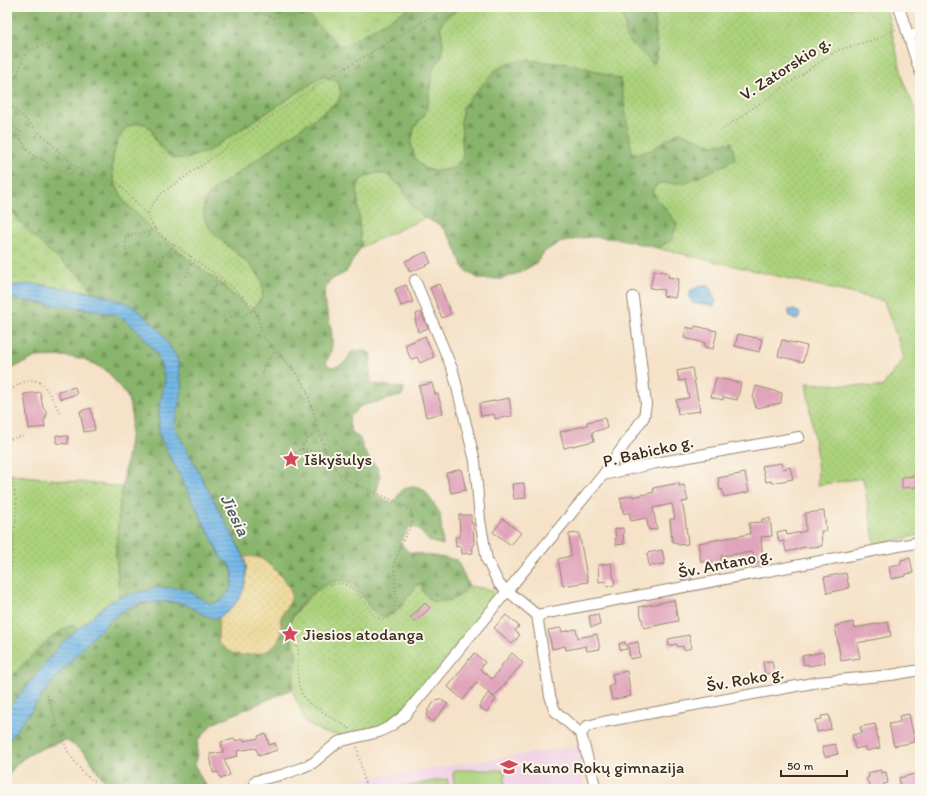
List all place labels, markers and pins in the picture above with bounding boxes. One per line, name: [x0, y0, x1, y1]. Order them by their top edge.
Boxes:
place icon: Iškyšulys: [281, 449, 301, 469]
place label: Iškyšulys: [304, 449, 372, 469]
place icon: Jiesios atodanga: [280, 624, 300, 644]
place label: Jiesios atodanga: [303, 624, 424, 644]
school or university icon: Kauno Rokų gimnazija: [499, 757, 519, 777]
place label: Kauno Rokų gimnazija: [522, 757, 684, 777]

